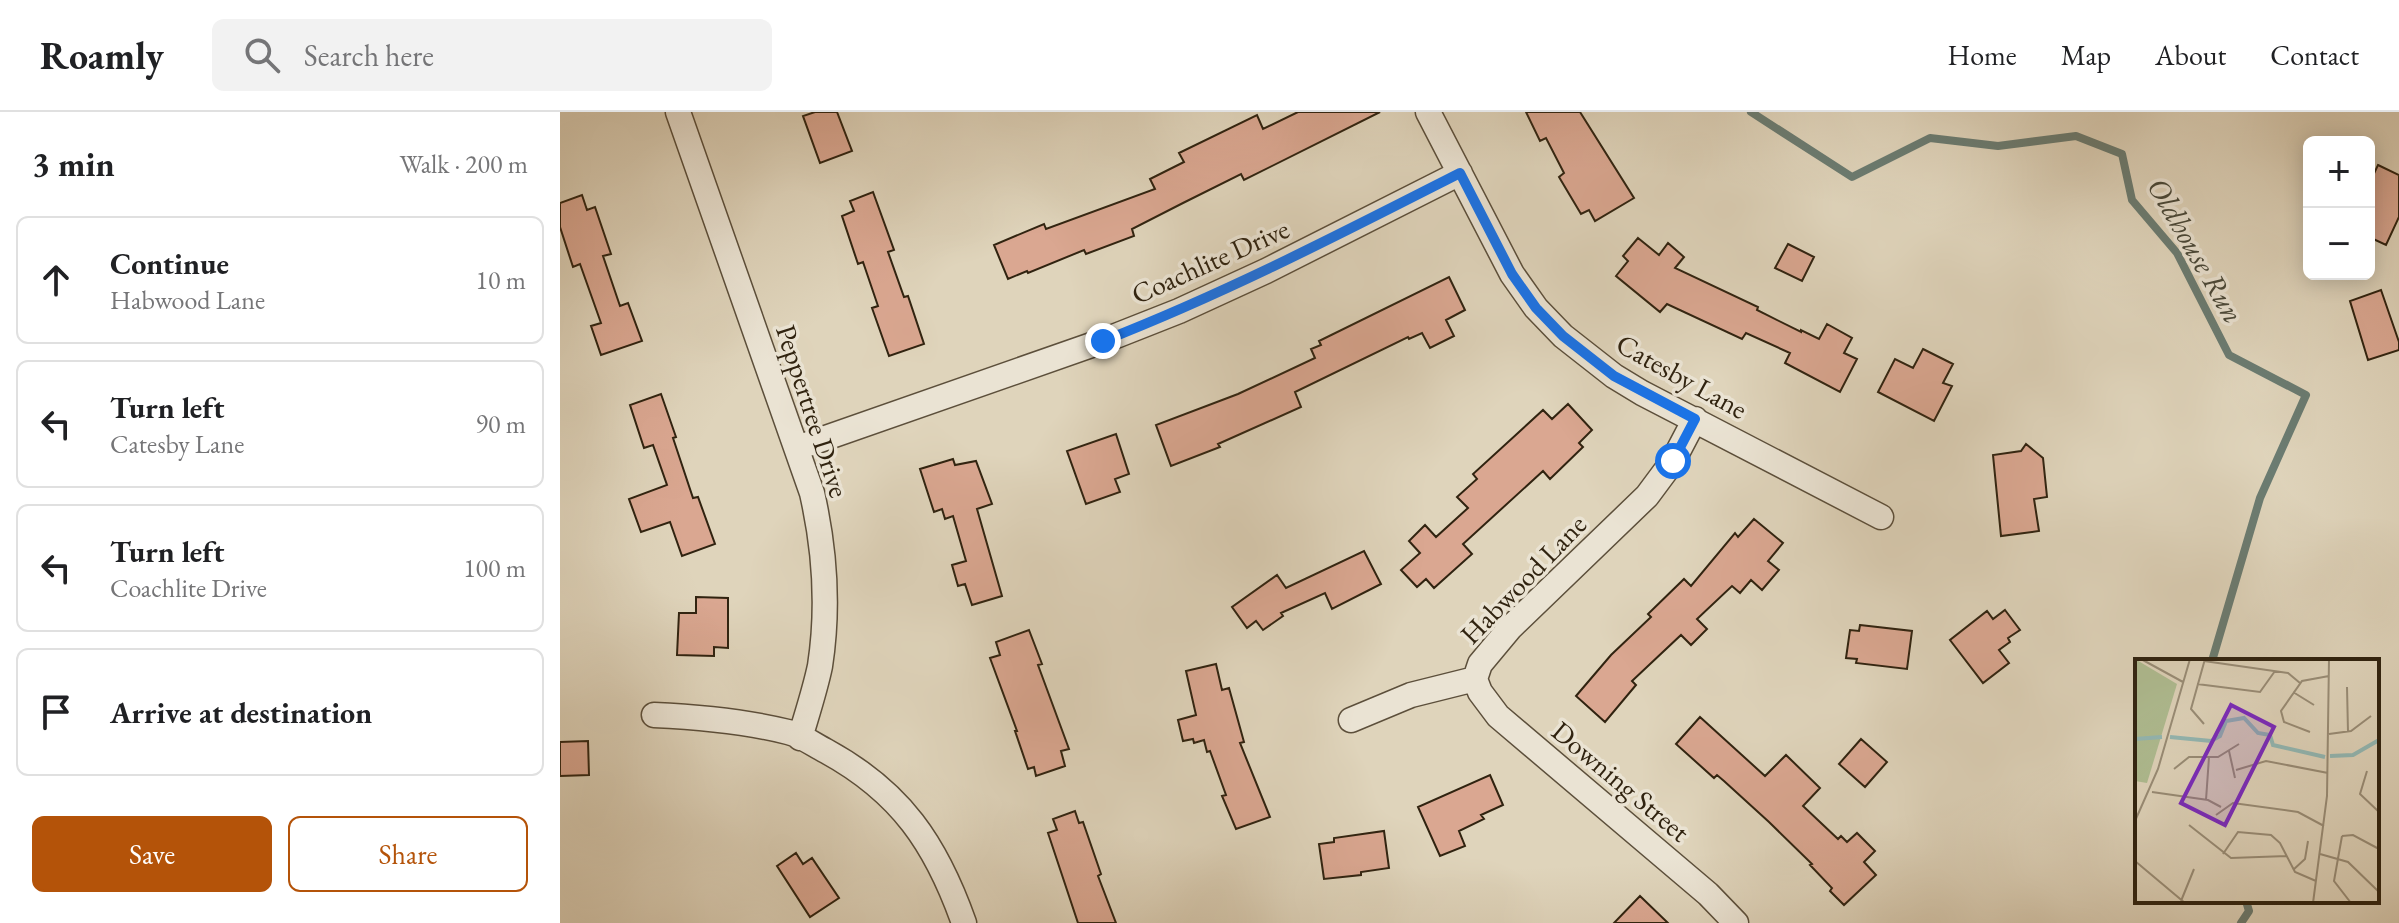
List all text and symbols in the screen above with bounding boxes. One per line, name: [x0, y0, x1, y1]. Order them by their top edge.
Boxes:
search box: [212, 19, 772, 91]
text: Roamly: [40, 31, 164, 80]
icon: search: [240, 33, 284, 77]
text: Search here: [304, 36, 434, 75]
text: Home: [1947, 37, 2017, 73]
text: Map: [2061, 37, 2111, 73]
text: About: [2155, 37, 2226, 73]
text: Contact: [2270, 37, 2359, 73]
map controls: [2303, 136, 2375, 280]
button: +: [2303, 136, 2375, 208]
text: 3 min: [32, 142, 115, 186]
text: Walk · 200 m: [400, 147, 528, 181]
water label: Oldhouse Run: [2139, 170, 2253, 330]
button: −: [2303, 208, 2375, 280]
street label: Coachlite Drive: [1126, 210, 1295, 312]
text: Continue: [110, 244, 229, 283]
icon: ahead: [34, 258, 78, 302]
text: 10 m: [476, 263, 526, 297]
text: Habwood Lane: [110, 283, 265, 317]
street label: Peppertree Drive: [768, 320, 858, 502]
route end: [1085, 323, 1121, 359]
street label: Catesby Lane: [1610, 325, 1754, 427]
text: Turn left: [110, 388, 224, 427]
icon: left: [34, 402, 78, 446]
text: 90 m: [476, 407, 526, 441]
text: Catesby Lane: [110, 427, 244, 461]
route start: [1655, 443, 1691, 479]
street label: Habwood Lane: [1452, 506, 1594, 652]
text: Turn left: [110, 532, 224, 571]
icon: left: [34, 546, 78, 590]
text: 100 m: [463, 551, 526, 585]
text: Coachlite Drive: [110, 571, 267, 605]
inset map: [2135, 659, 2379, 903]
icon: arrive: [34, 690, 78, 734]
text: Arrive at destination: [110, 693, 372, 732]
street label: Downing Street: [1545, 713, 1698, 849]
button: Save: [32, 816, 272, 892]
button: Share: [288, 816, 528, 892]

